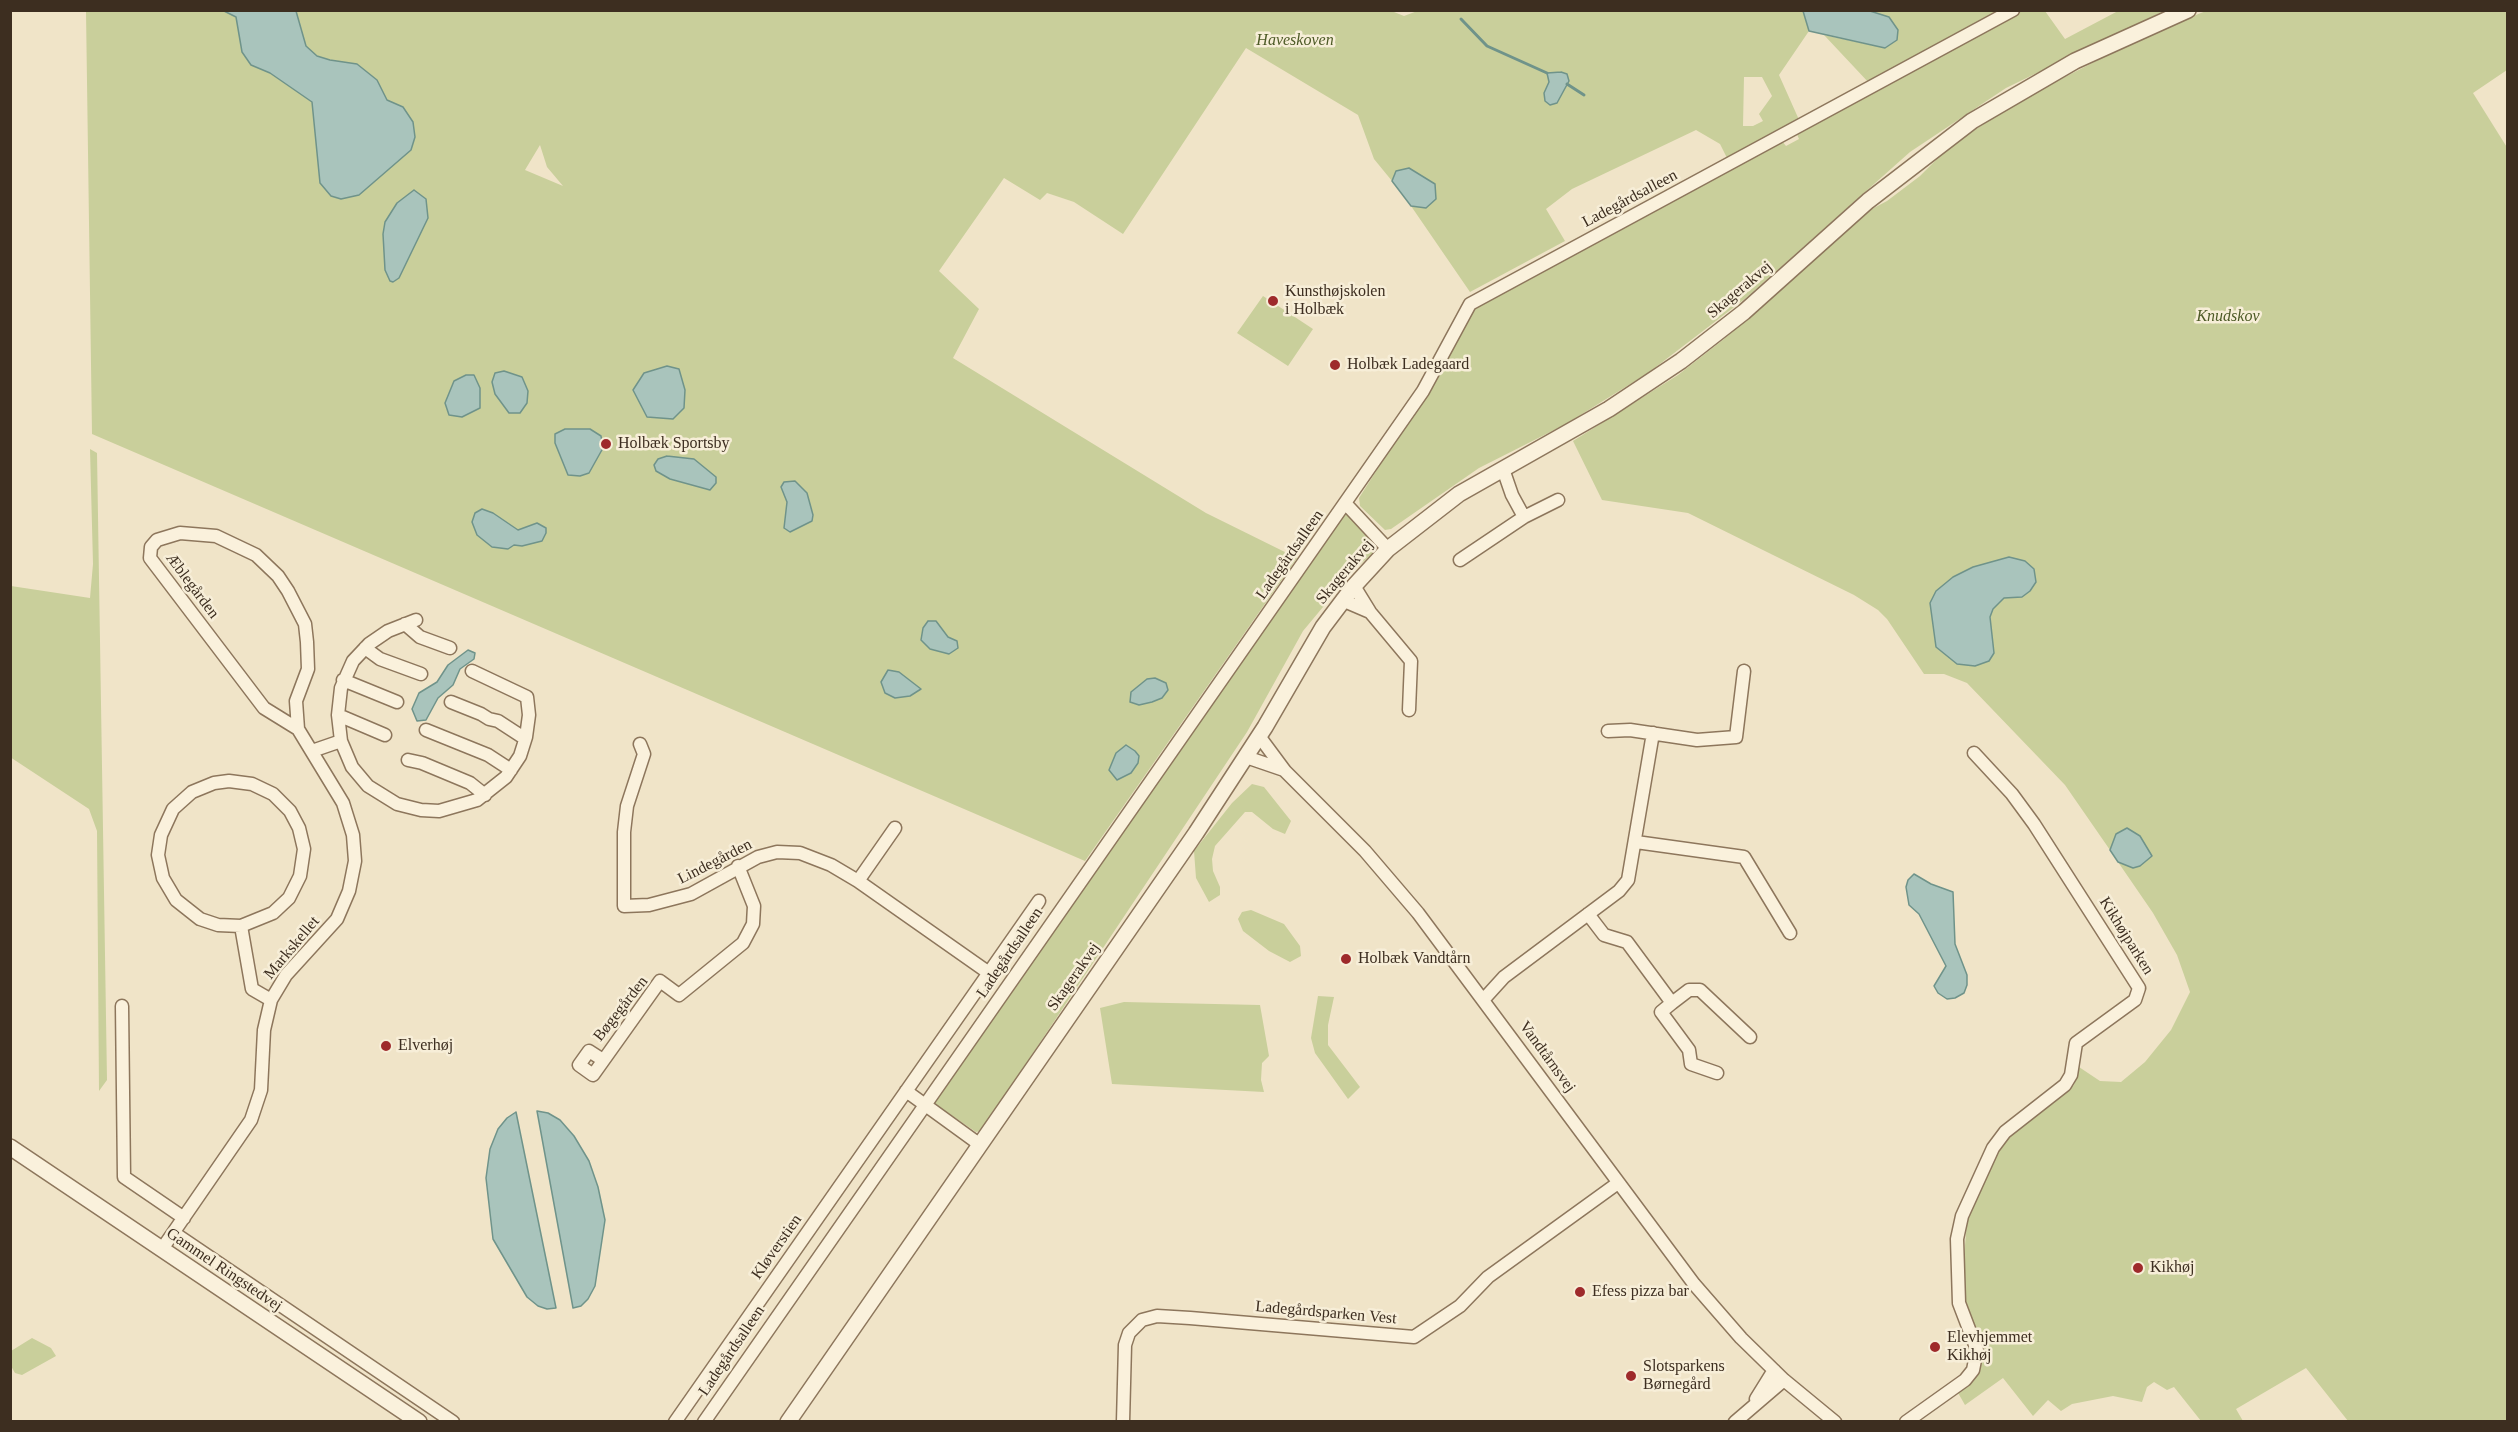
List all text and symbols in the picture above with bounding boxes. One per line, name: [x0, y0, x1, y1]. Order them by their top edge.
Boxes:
park label: Haveskoven: [1256, 31, 1334, 51]
street label: Ladegårdsalleen: [1579, 166, 1681, 232]
street label: Skagerakvej: [1704, 257, 1776, 323]
place label: Kunsthøjskolen i Holbæk: [1285, 282, 1385, 320]
marker: Kunsthøjskolen i Holbæk: [1266, 294, 1280, 308]
park label: Knudskov: [2196, 307, 2260, 327]
place label: Holbæk Ladegaard: [1347, 355, 1469, 375]
marker: Holbæk Ladegaard: [1328, 358, 1342, 372]
place label: Holbæk Sportsby: [618, 434, 730, 454]
marker: Holbæk Sportsby: [599, 437, 613, 451]
street label: Ladegårdsalleen: [1252, 507, 1328, 603]
street label: Skagerakvej: [1312, 536, 1378, 608]
street label: Æblegården: [161, 549, 223, 623]
street label: Lindegården: [675, 835, 755, 889]
street label: Kikhøjparken: [2095, 894, 2157, 978]
street label: Ladegårdsalleen: [973, 904, 1047, 1002]
street label: Markskellet: [260, 913, 324, 983]
street label: Skagerakvej: [1043, 939, 1105, 1015]
place label: Holbæk Vandtårn: [1358, 949, 1470, 969]
marker: Holbæk Vandtårn: [1339, 952, 1353, 966]
street label: Bøgegården: [590, 973, 652, 1045]
street label: Vandtårnsvej: [1515, 1018, 1579, 1096]
place label: Elverhøj: [398, 1036, 453, 1056]
marker: Elverhøj: [379, 1039, 393, 1053]
street label: Kløverstien: [748, 1211, 806, 1283]
street label: Gammel Ringstedvej: [162, 1224, 286, 1316]
place label: Kikhøj: [2150, 1258, 2194, 1278]
marker: Kikhøj: [2131, 1261, 2145, 1275]
place label: Efess pizza bar: [1592, 1282, 1689, 1302]
marker: Efess pizza bar: [1573, 1285, 1587, 1299]
street label: Ladegårdsparken Vest: [1255, 1297, 1397, 1329]
street label: Ladegårdsalleen: [695, 1302, 769, 1400]
place label: Elevhjemmet Kikhøj: [1947, 1328, 2032, 1366]
marker: Elevhjemmet Kikhøj: [1928, 1340, 1942, 1354]
place label: Slotsparkens Børnegård: [1643, 1357, 1725, 1395]
marker: Slotsparkens Børnegård: [1624, 1369, 1638, 1383]

